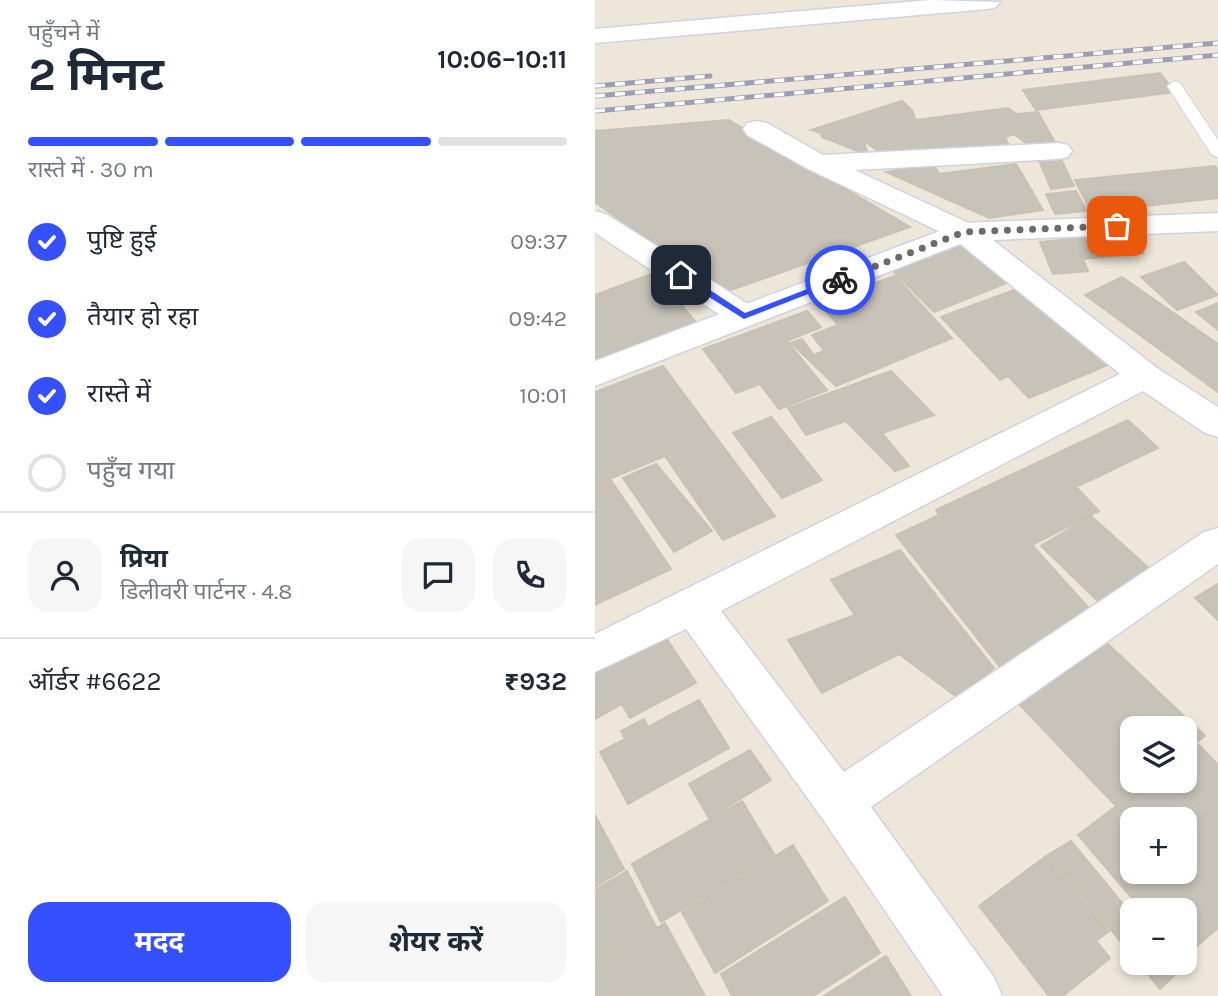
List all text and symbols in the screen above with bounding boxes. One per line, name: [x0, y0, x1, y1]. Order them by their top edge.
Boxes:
text: पहुँचने में: [28, 19, 100, 46]
text: 10:06–10:11: [437, 44, 567, 75]
text: 2 मिनट: [28, 48, 164, 102]
text: रास्ते में · 30 m: [28, 156, 154, 183]
pin: [1087, 196, 1147, 256]
icon: bag: [1098, 207, 1136, 245]
icon: check: [28, 223, 66, 261]
text: पुष्टि हुई: [87, 224, 156, 255]
text: 09:37: [510, 228, 567, 255]
pin: [651, 245, 711, 305]
courier: [805, 245, 875, 315]
icon: home: [662, 256, 700, 294]
icon: bike: [821, 261, 859, 299]
icon: check: [28, 300, 66, 338]
text: तैयार हो रहा: [87, 301, 198, 332]
text: 09:42: [509, 305, 567, 332]
icon: check: [28, 377, 66, 415]
text: रास्ते में: [87, 378, 151, 409]
text: 10:01: [519, 382, 567, 409]
text: पहुँच गया: [87, 455, 175, 486]
button: person: [28, 538, 102, 612]
button: chat: [401, 538, 475, 612]
button: phone: [493, 538, 567, 612]
text: प्रिया: [120, 543, 168, 574]
text: डिलीवरी पार्टनर · 4.8: [120, 578, 292, 605]
text: ऑर्डर #6622: [28, 666, 161, 697]
text: ₹932: [504, 666, 567, 697]
map controls: [1120, 716, 1197, 975]
button: layers: [1120, 716, 1197, 793]
button: +: [1120, 807, 1197, 884]
button: −: [1120, 898, 1197, 975]
button: मदद: [28, 902, 291, 982]
button: शेयर करें: [305, 902, 567, 982]

